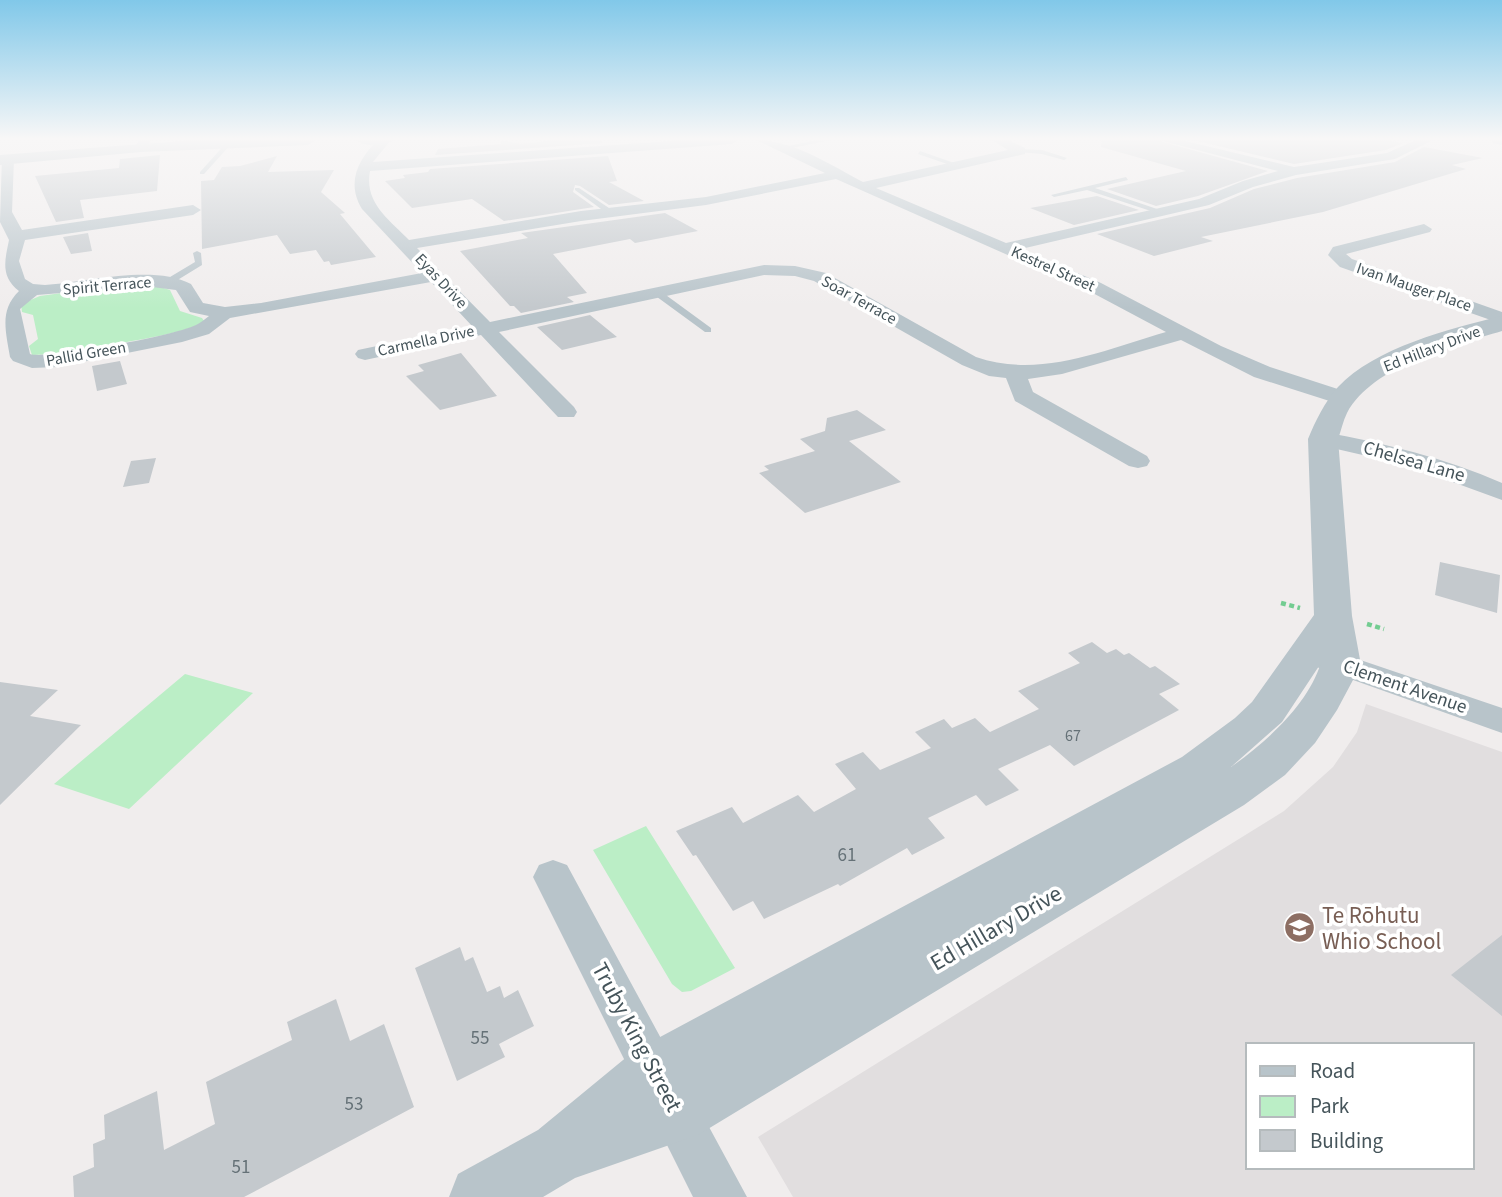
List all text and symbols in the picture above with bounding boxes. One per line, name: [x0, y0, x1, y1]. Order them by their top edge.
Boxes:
street label: Kestrel Street: [1008, 241, 1099, 298]
street label: Eyas Drive: [410, 249, 472, 313]
street label: Ivan Mauger Place: [1353, 257, 1475, 317]
street label: Soar Terrace: [817, 270, 901, 330]
street label: Spirit Terrace: [62, 271, 152, 301]
street label: Carmella Drive: [376, 320, 476, 362]
street label: Ed Hillary Drive: [1380, 320, 1484, 378]
street label: Pallid Green: [44, 336, 128, 372]
street label: Chelsea Lane: [1360, 435, 1468, 489]
street label: Clement Avenue: [1339, 653, 1471, 721]
house number: 67: [1065, 725, 1081, 747]
house number: 61: [838, 842, 856, 869]
street label: Ed Hillary Drive: [924, 877, 1068, 979]
place label: Te Rōhutu Whio School: [1322, 899, 1441, 958]
school or university icon: Te Rōhutu Whio School: [1282, 911, 1316, 945]
street label: Truby King Street: [584, 956, 690, 1118]
house number: 55: [471, 1025, 489, 1052]
legend: [1246, 1043, 1474, 1169]
text: Road: [1310, 1056, 1355, 1086]
house number: 53: [345, 1091, 363, 1118]
text: Park: [1310, 1091, 1350, 1121]
text: Building: [1310, 1126, 1384, 1156]
house number: 51: [232, 1154, 250, 1181]

